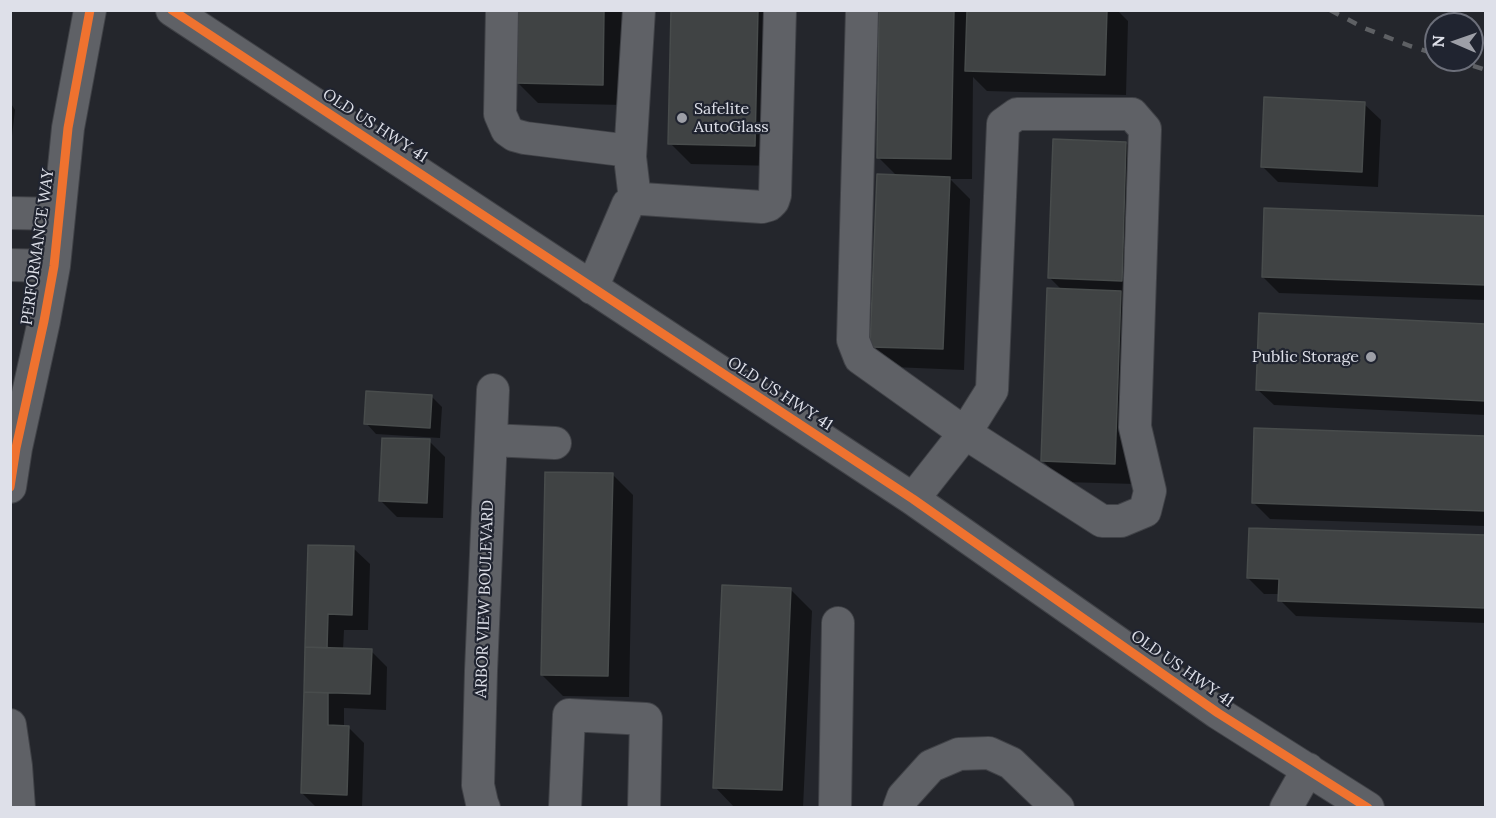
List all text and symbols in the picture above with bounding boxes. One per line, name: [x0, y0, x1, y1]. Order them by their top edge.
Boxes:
north arrow: [1424, 12, 1484, 72]
text: N: [1428, 35, 1448, 48]
street label: OLD US HWY 41: [319, 85, 431, 167]
place label: Safelite AutoGlass: [694, 99, 769, 137]
marker: Safelite AutoGlass: [675, 111, 689, 125]
street label: PERFORMANCE WAY: [18, 167, 58, 327]
place label: Public Storage: [1252, 347, 1359, 367]
marker: Public Storage: [1364, 350, 1378, 364]
street label: OLD US HWY 41: [724, 353, 836, 435]
street label: ARBOR VIEW BOULEVARD: [472, 500, 498, 698]
street label: OLD US HWY 41: [1127, 626, 1237, 712]

